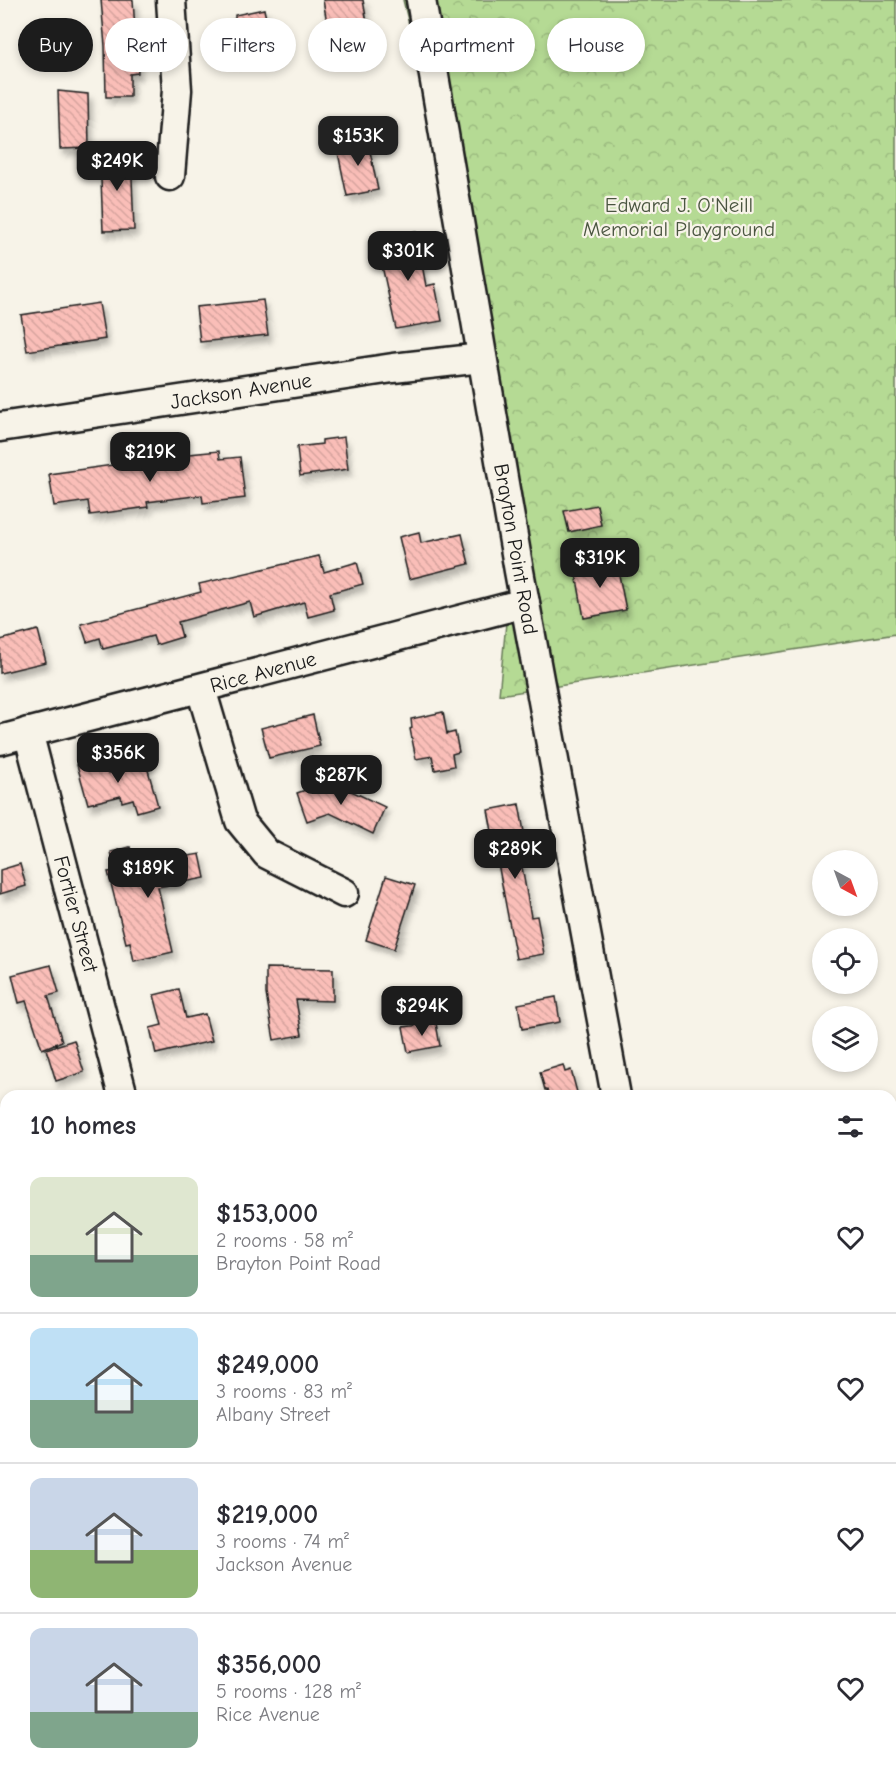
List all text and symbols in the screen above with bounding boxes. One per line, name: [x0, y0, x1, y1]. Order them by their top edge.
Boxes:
chip: Buy: [18, 18, 93, 72]
chip: Rent: [105, 18, 188, 72]
chip: Filters: [200, 18, 296, 72]
chip: New: [308, 18, 387, 72]
chip: Apartment: [399, 18, 535, 72]
chip: House: [547, 18, 645, 72]
pin: $153K: [316, 116, 400, 167]
text: $153K: [332, 124, 384, 147]
pin: $249K: [75, 141, 159, 192]
text: $249K: [91, 149, 143, 172]
park label: Edward J. O'Neill Memorial Playground: [583, 193, 775, 241]
pin: $301K: [366, 231, 450, 282]
text: $301K: [382, 239, 434, 262]
street label: Jackson Avenue: [168, 368, 314, 414]
pin: $219K: [108, 432, 192, 483]
text: $219K: [124, 440, 176, 463]
street label: Brayton Point Road: [489, 462, 543, 636]
pin: $319K: [558, 538, 642, 589]
text: $319K: [574, 546, 626, 569]
street label: Rice Avenue: [207, 646, 319, 698]
pin: $356K: [76, 733, 160, 784]
text: $356K: [91, 741, 145, 764]
pin: $287K: [299, 755, 383, 806]
text: $287K: [315, 763, 367, 786]
pin: $289K: [473, 829, 557, 880]
text: $289K: [488, 837, 542, 860]
pin: $189K: [106, 848, 190, 899]
north arrow: [812, 850, 878, 916]
map controls: [812, 850, 878, 1072]
street label: Fortier Street: [49, 853, 103, 976]
text: $189K: [122, 856, 174, 879]
button: locate: [812, 928, 878, 994]
pin: $294K: [380, 986, 464, 1037]
text: $294K: [395, 994, 449, 1017]
button: layers: [812, 1006, 878, 1072]
icon: filters: [834, 1110, 867, 1143]
text: 10 homes: [30, 1111, 136, 1141]
text: $153,000: [216, 1199, 318, 1229]
icon: home: [78, 1201, 150, 1273]
icon: heart: [834, 1221, 867, 1254]
text: 2 rooms · 58 m²: [216, 1229, 353, 1252]
text: Brayton Point Road: [216, 1252, 381, 1275]
text: $249,000: [216, 1350, 319, 1380]
icon: home: [78, 1352, 150, 1424]
icon: heart: [834, 1372, 867, 1405]
text: 3 rooms · 83 m²: [216, 1380, 352, 1403]
text: Albany Street: [216, 1403, 330, 1426]
text: $219,000: [216, 1500, 318, 1530]
icon: home: [78, 1502, 150, 1574]
icon: heart: [834, 1522, 867, 1555]
text: 3 rooms · 74 m²: [216, 1530, 349, 1553]
text: Jackson Avenue: [216, 1553, 352, 1576]
text: $356,000: [216, 1650, 321, 1680]
icon: home: [78, 1652, 150, 1724]
icon: heart: [834, 1672, 867, 1705]
text: 5 rooms · 128 m²: [216, 1680, 361, 1703]
text: Rice Avenue: [216, 1703, 320, 1726]

